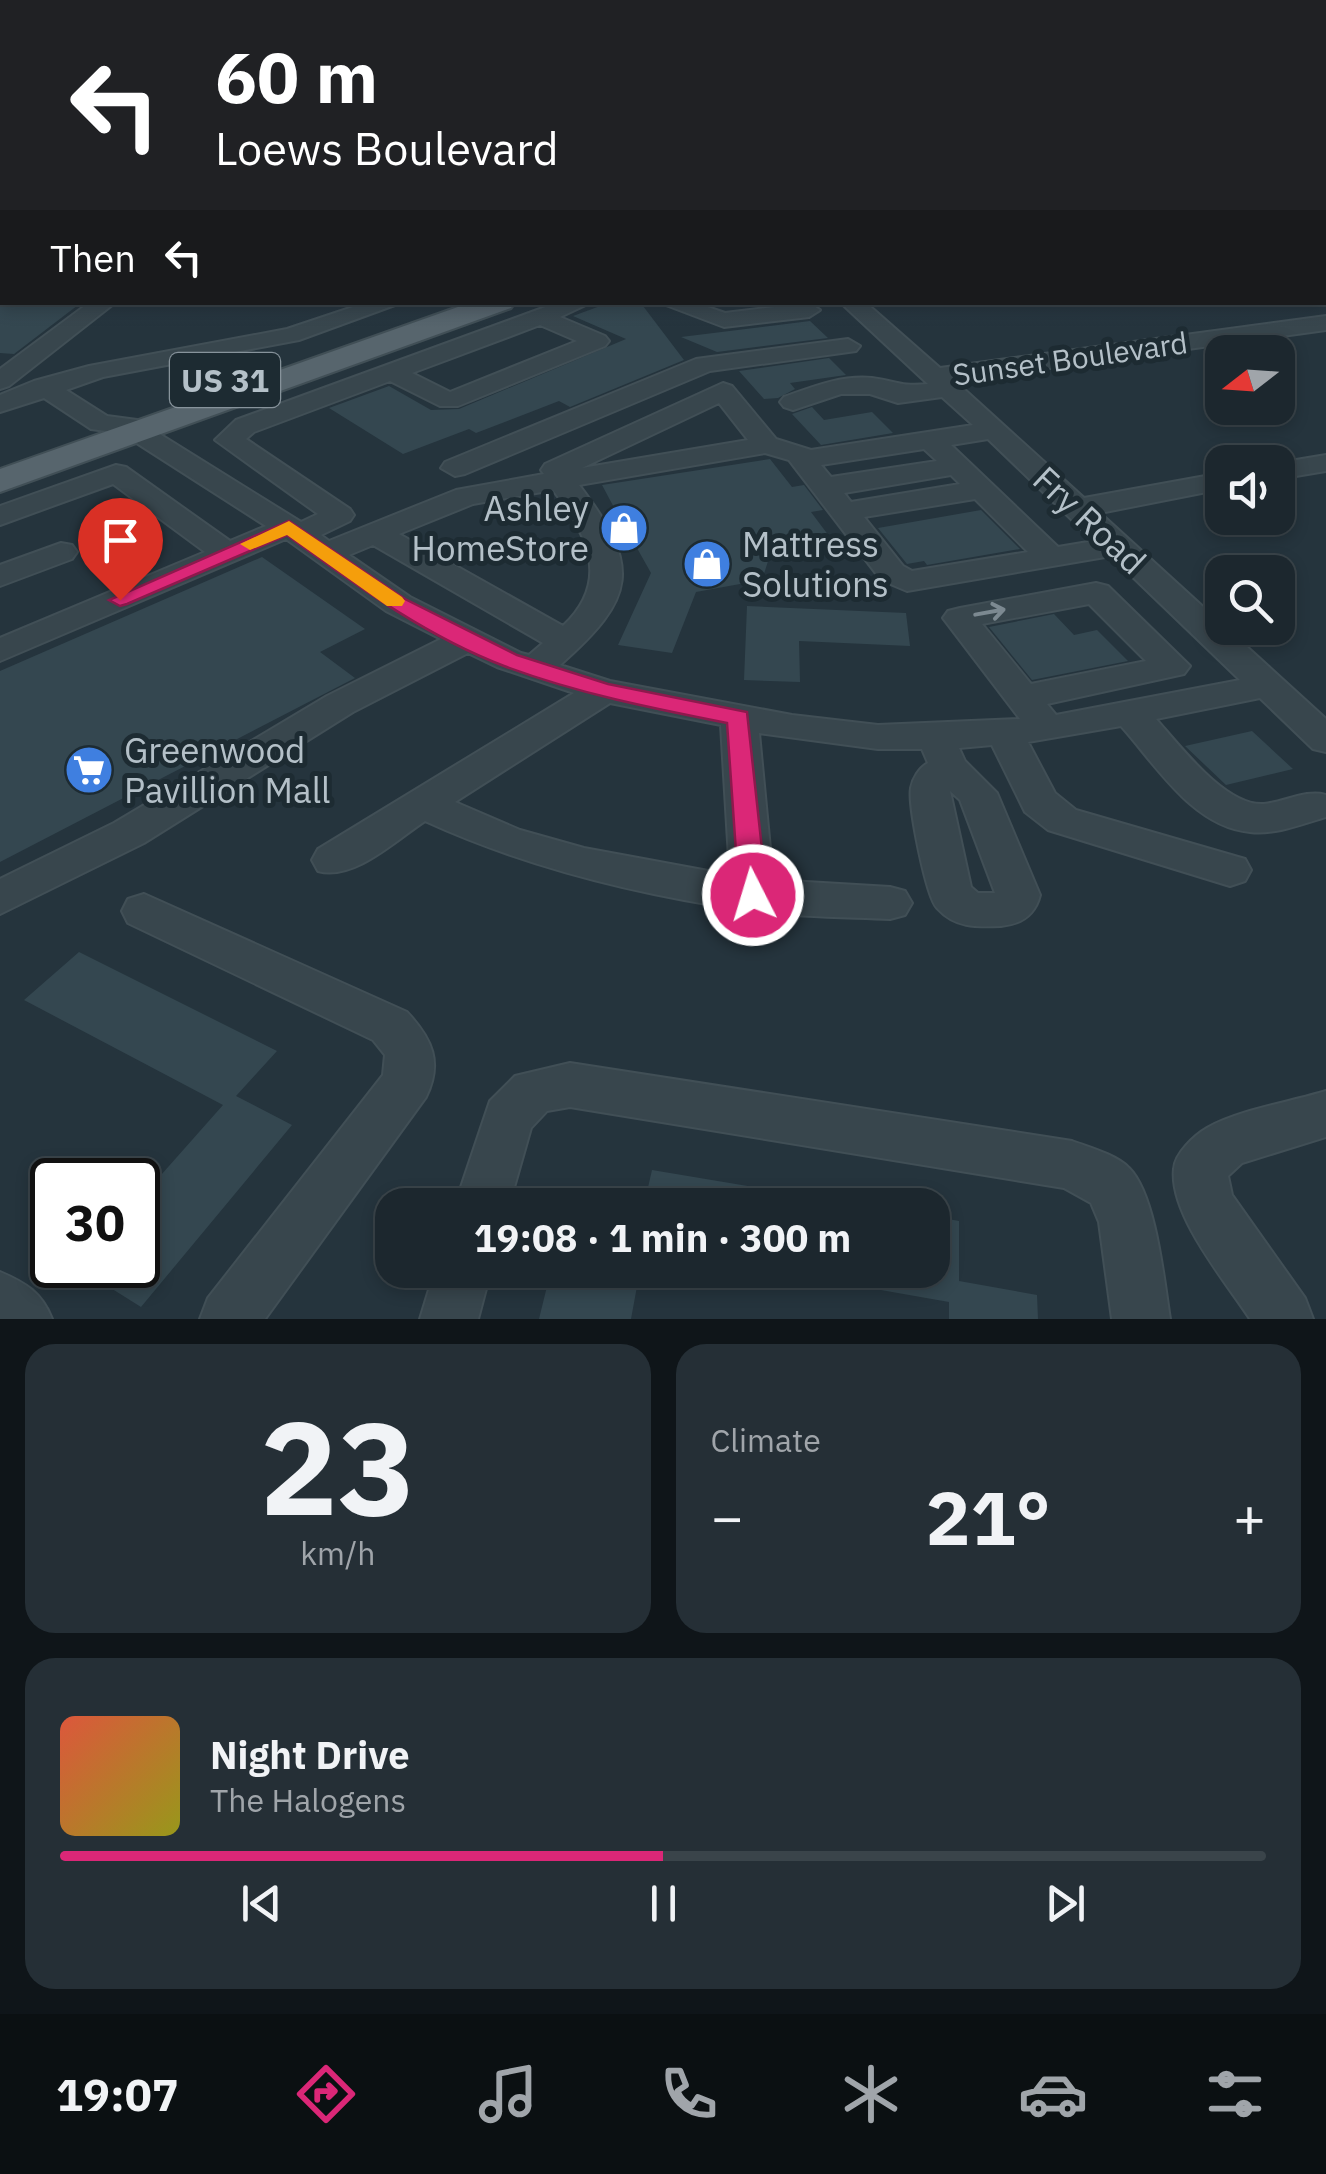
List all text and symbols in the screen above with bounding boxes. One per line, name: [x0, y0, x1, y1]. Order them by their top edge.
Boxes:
text: 60 m: [215, 31, 378, 122]
icon: left: [50, 40, 180, 170]
text: Loews Boulevard: [215, 119, 559, 177]
icon: left: [156, 230, 211, 285]
text: Then: [50, 233, 136, 282]
street label: Sunset Boulevard: [950, 322, 1190, 394]
north arrow: [1205, 335, 1295, 425]
map controls: [1205, 335, 1295, 645]
road number: US 31: [170, 353, 280, 407]
button: sound: [1205, 445, 1295, 535]
street label: Fry Road: [1024, 456, 1156, 584]
place label: Ashley HomeStore: [411, 485, 589, 571]
pin: [78, 498, 163, 601]
shop icon: Ashley HomeStore: [598, 502, 650, 554]
icon: arrive: [93, 513, 148, 568]
place label: Mattress Solutions: [742, 521, 889, 607]
shop icon: Mattress Solutions: [681, 538, 733, 590]
button: search: [1205, 555, 1295, 645]
one-way arrow: [973, 602, 1006, 621]
place label: Greenwood Pavillion Mall: [124, 727, 331, 813]
supermarket icon: Greenwood Pavillion Mall: [63, 744, 115, 796]
position arrow: [701, 843, 805, 947]
speed limit sign: 30: [30, 1158, 160, 1288]
text: 19:08 · 1 min · 300 m: [474, 1213, 851, 1262]
text: 23: [260, 1382, 416, 1551]
text: Climate: [711, 1419, 821, 1461]
text: 21°: [926, 1468, 1051, 1566]
text: −: [711, 1481, 744, 1552]
text: +: [1233, 1481, 1266, 1552]
text: km/h: [300, 1532, 375, 1574]
text: Night Drive: [210, 1730, 410, 1779]
text: The Halogens: [210, 1779, 406, 1821]
icon: previous: [234, 1876, 289, 1931]
icon: pause: [636, 1876, 691, 1931]
icon: next: [1038, 1876, 1093, 1931]
icon: directions: [291, 2059, 361, 2129]
icon: music: [473, 2059, 543, 2129]
icon: phone: [654, 2059, 724, 2129]
icon: climate: [836, 2059, 906, 2129]
icon: car: [1018, 2059, 1088, 2129]
icon: filters: [1200, 2059, 1270, 2129]
text: 19:07: [56, 2065, 179, 2123]

